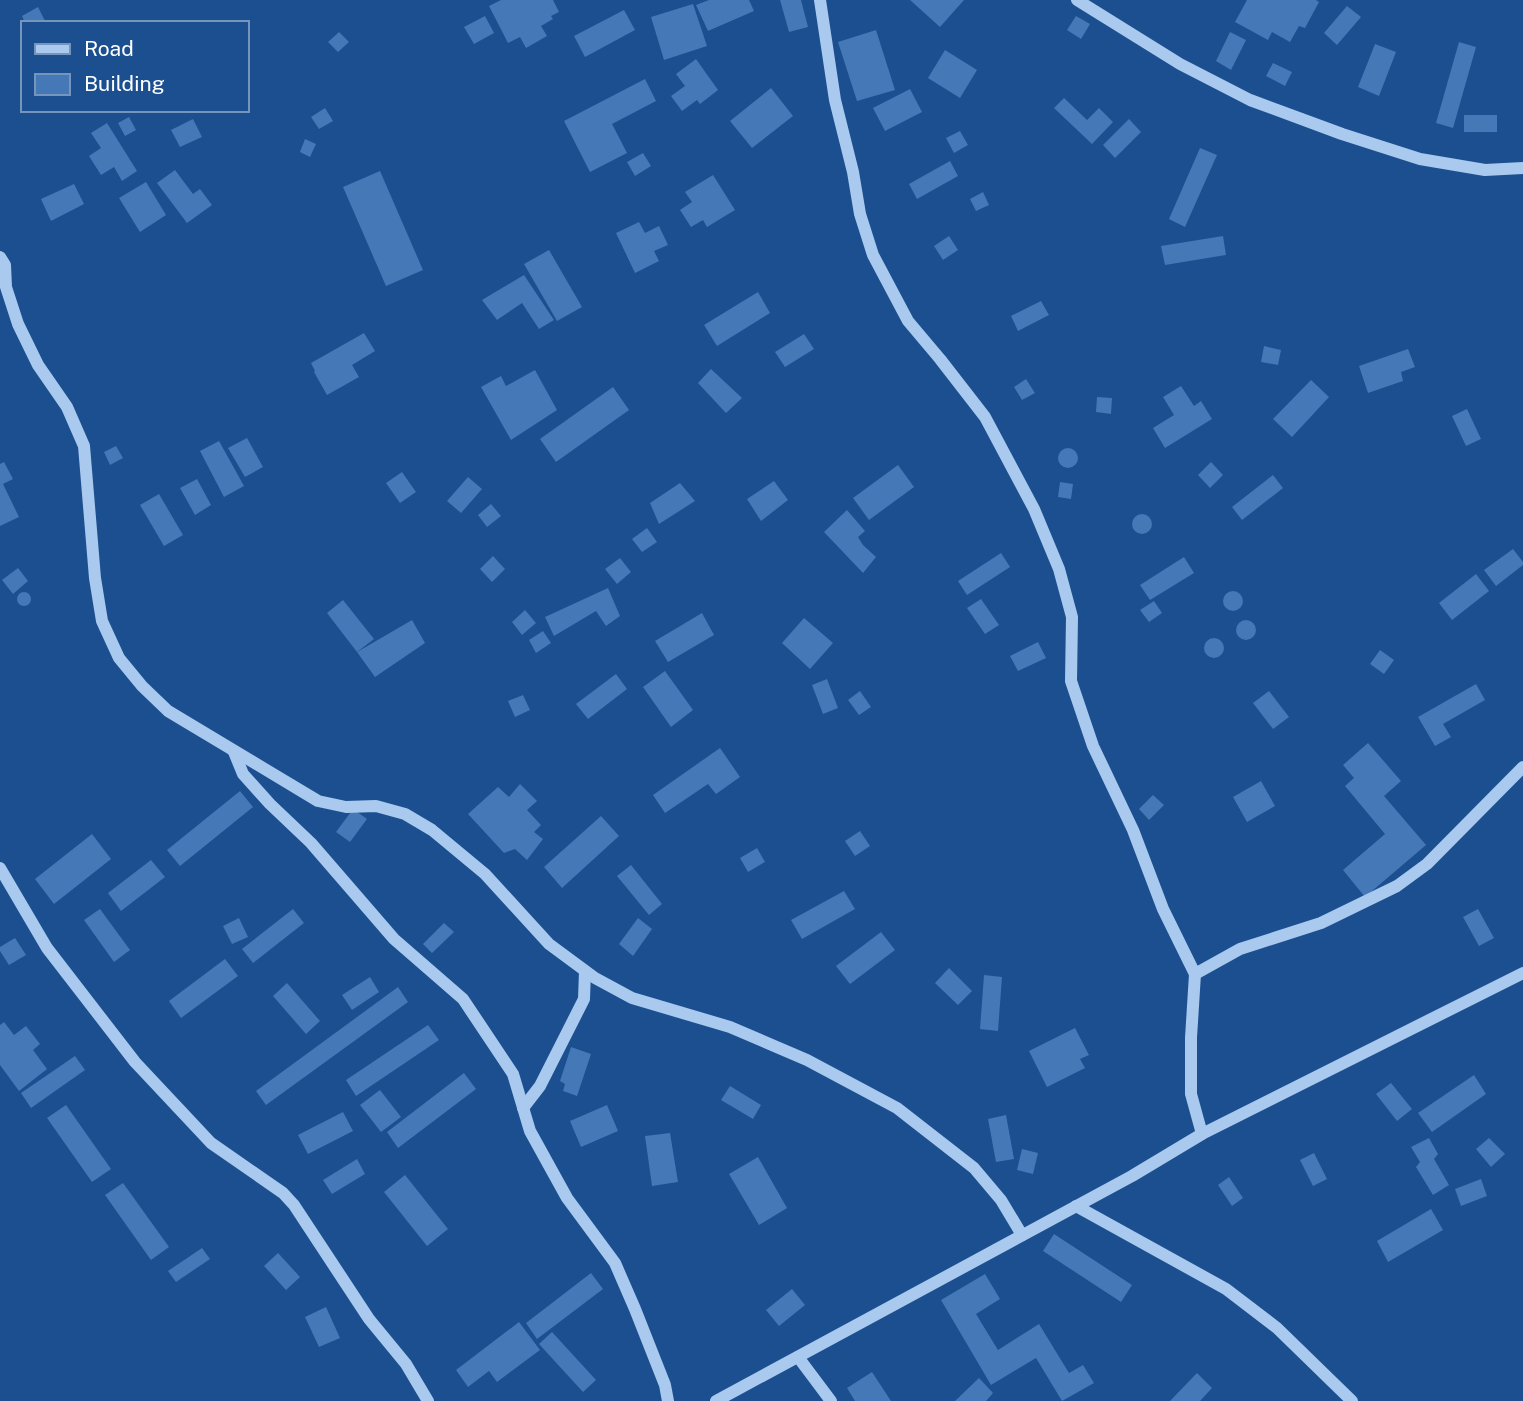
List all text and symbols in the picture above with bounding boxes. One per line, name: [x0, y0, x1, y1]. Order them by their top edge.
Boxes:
legend: [21, 21, 248, 112]
text: Road: [84, 36, 134, 61]
text: Building: [84, 71, 165, 96]

